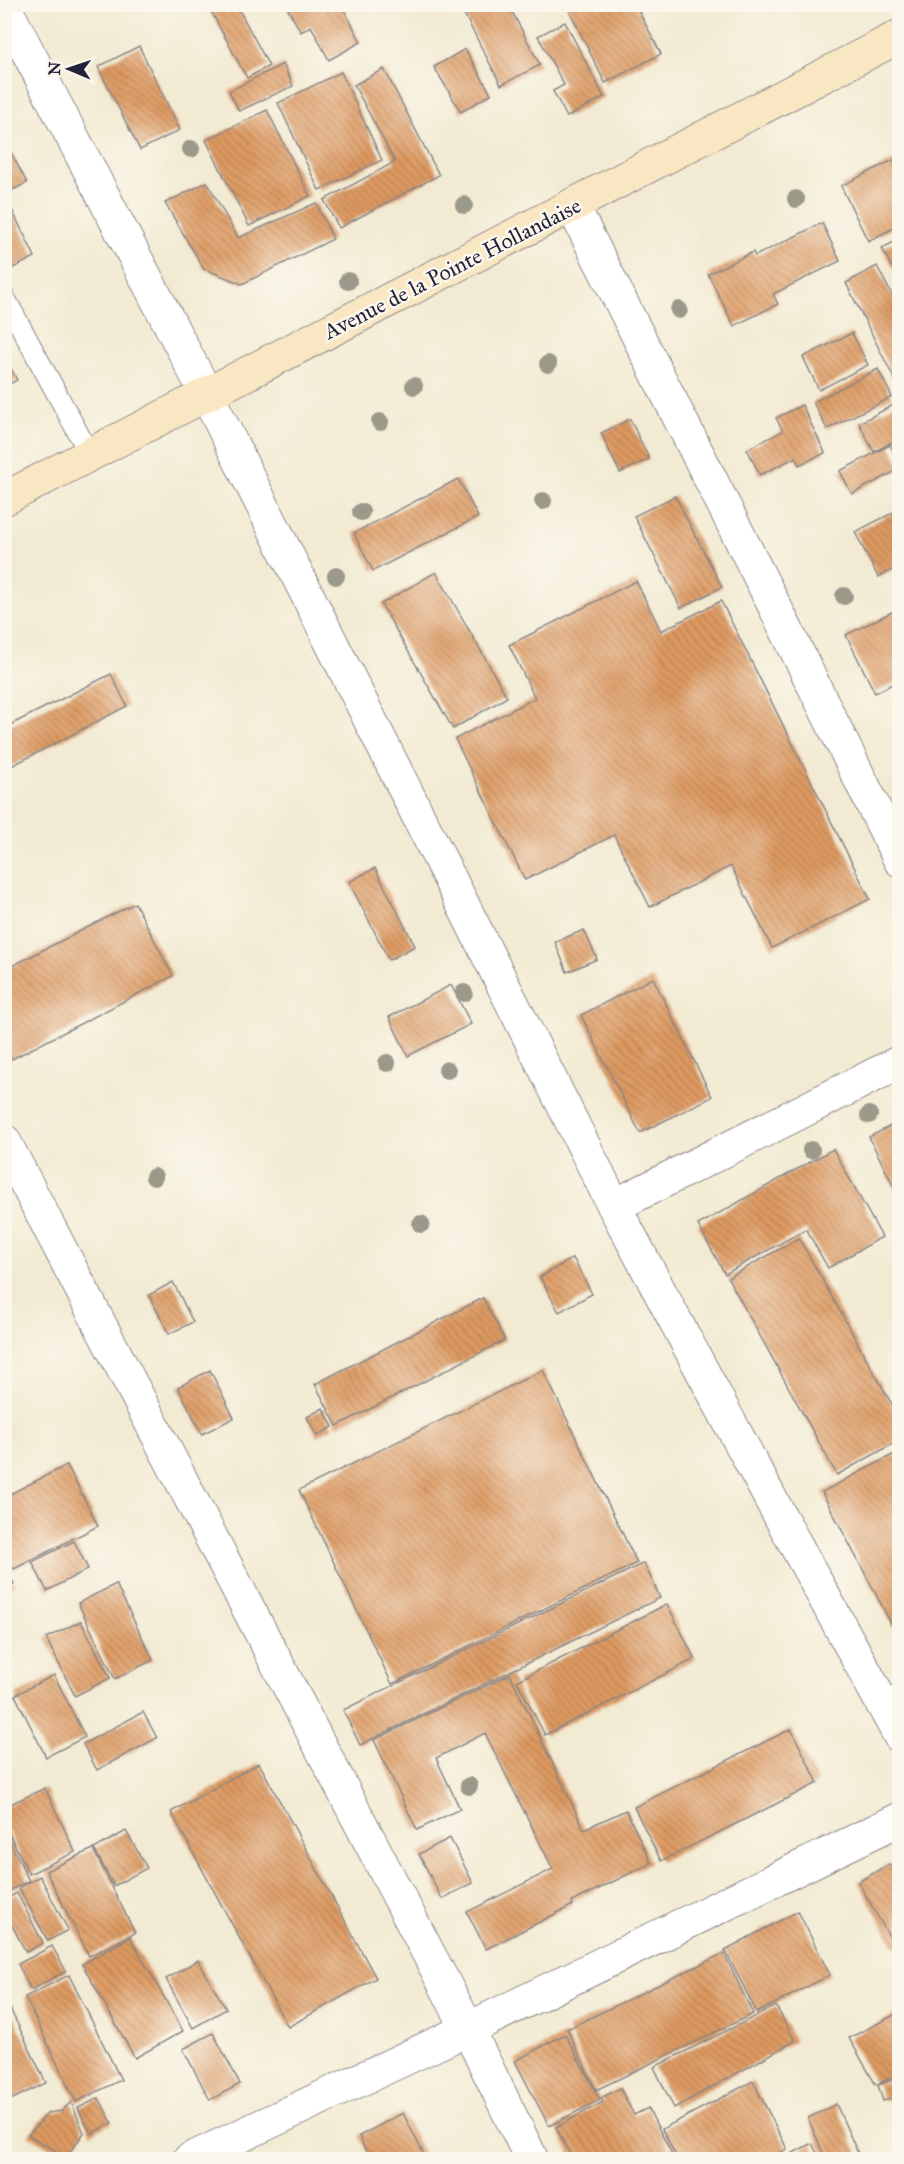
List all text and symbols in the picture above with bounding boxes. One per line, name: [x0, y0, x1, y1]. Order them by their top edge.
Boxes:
north arrow: [39, 39, 99, 99]
text: N: [45, 61, 64, 76]
street label: Avenue de la Pointe Hollandaise: [318, 192, 585, 346]

